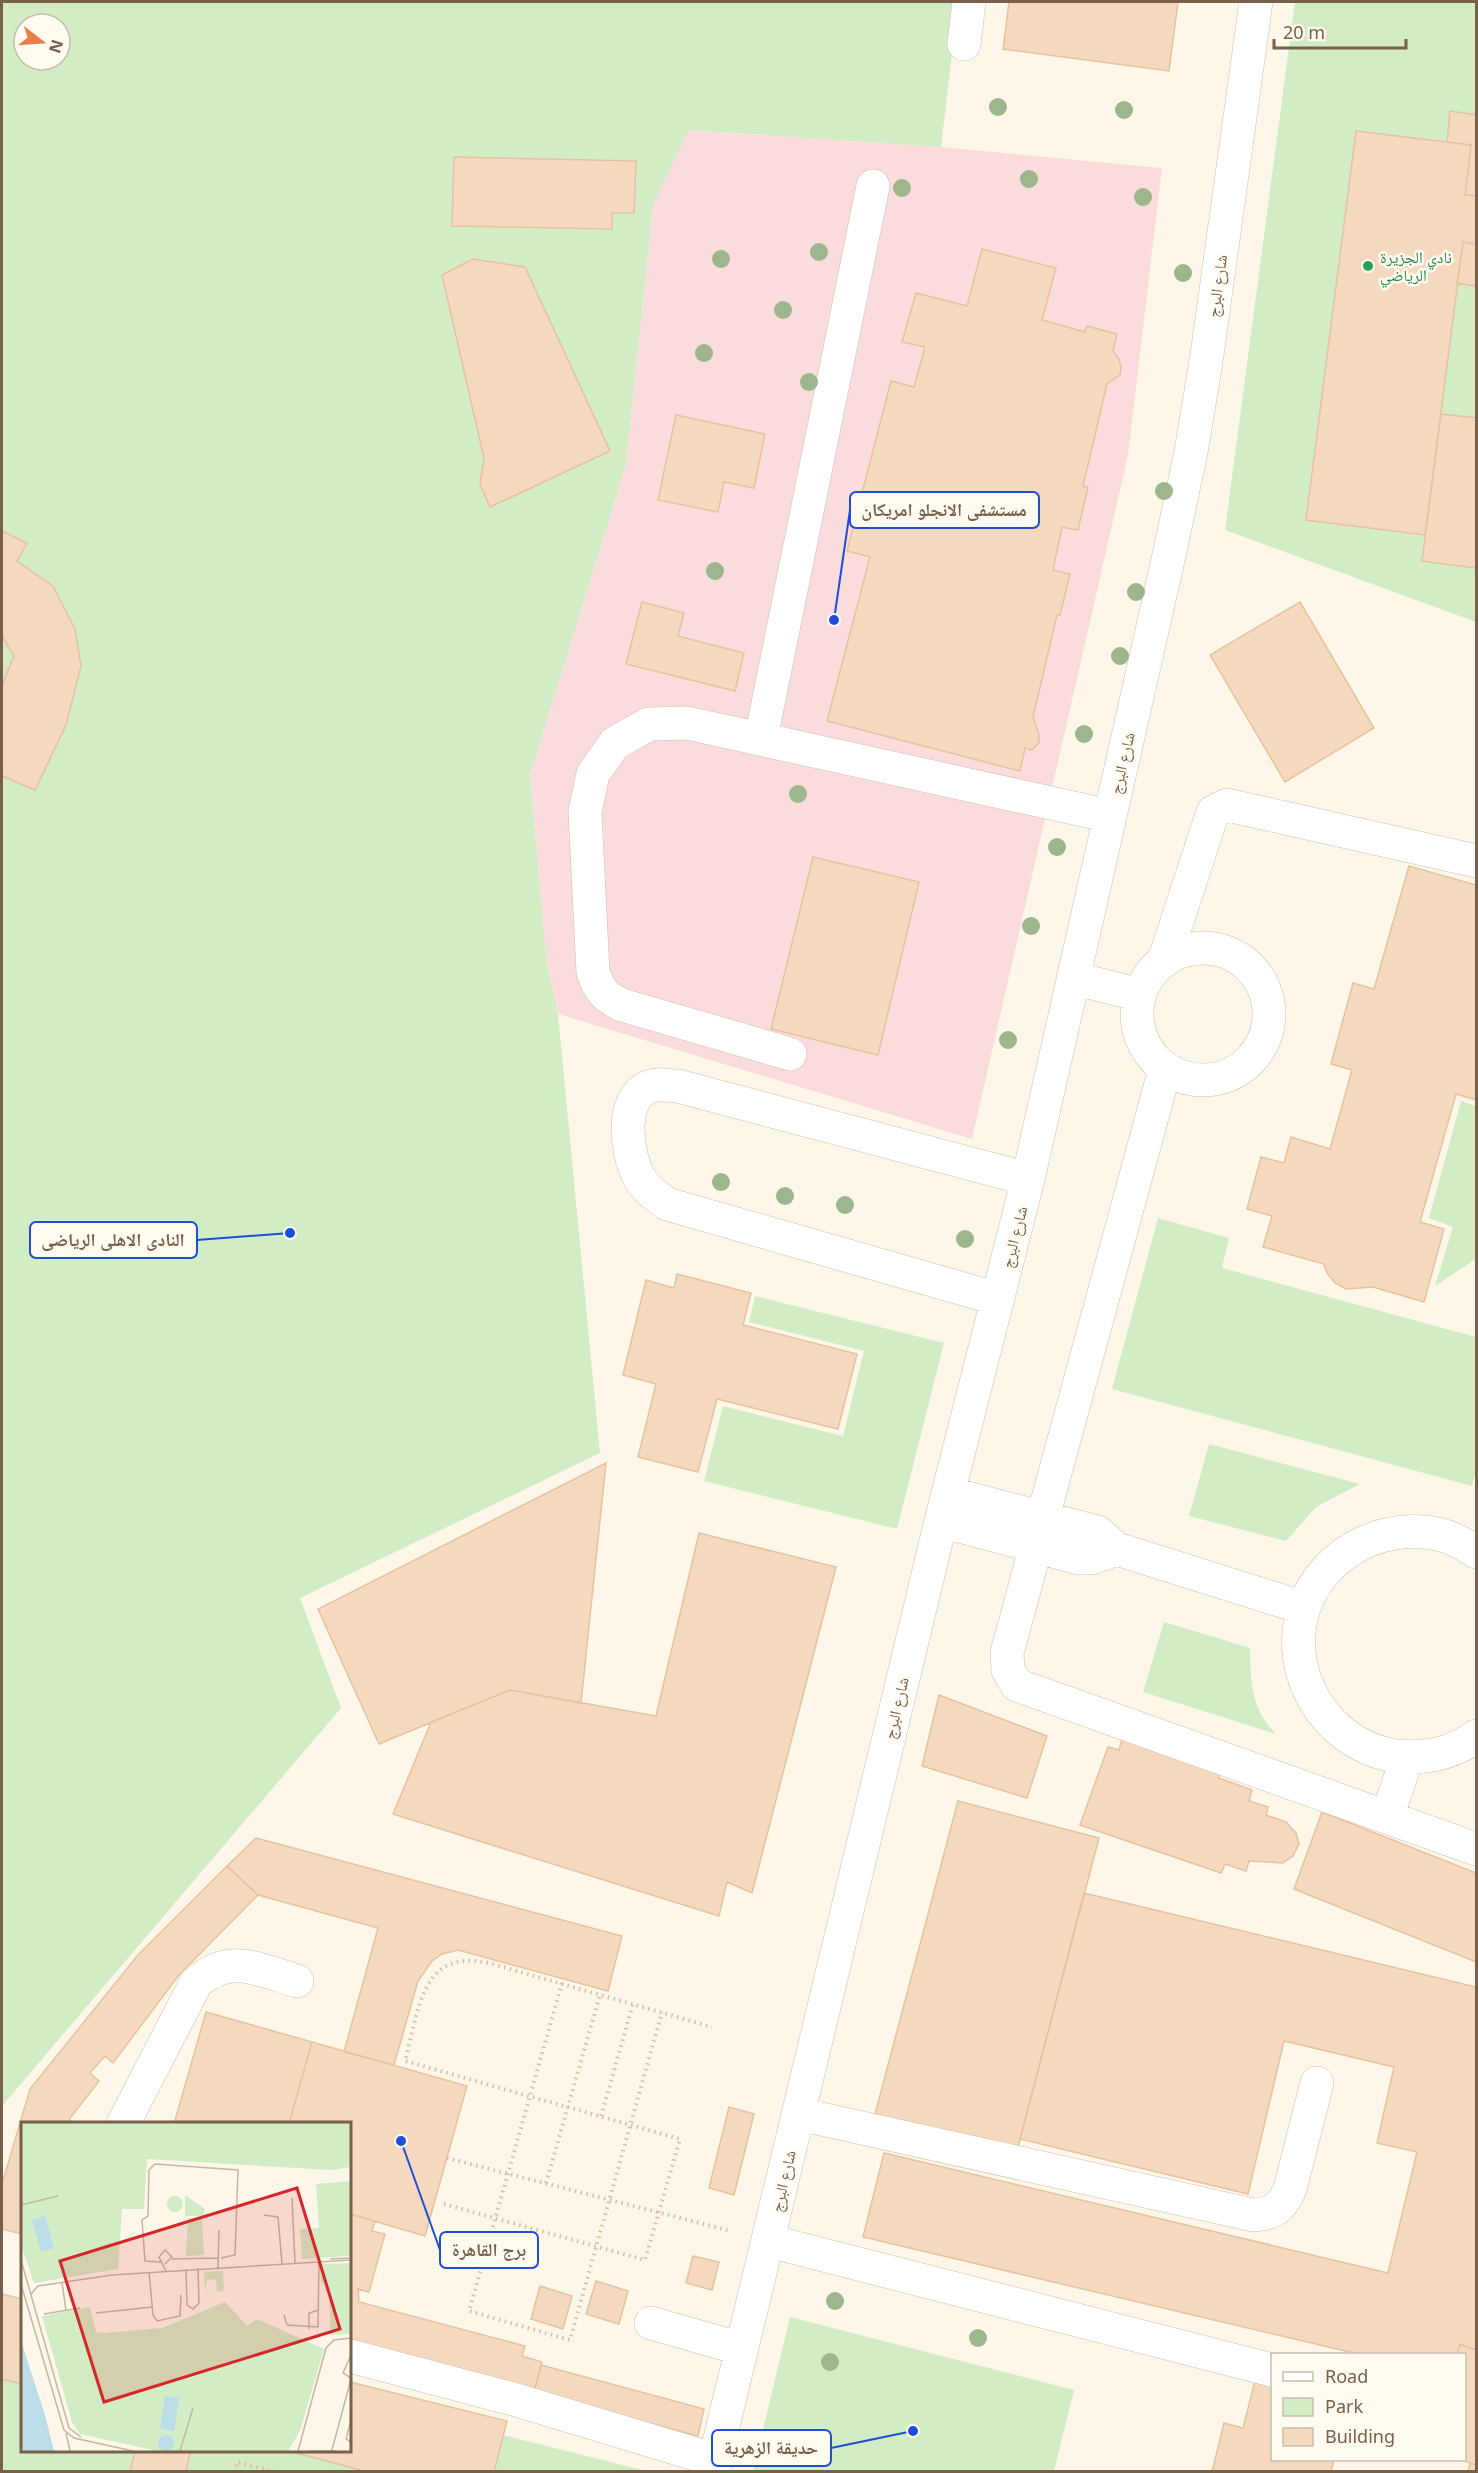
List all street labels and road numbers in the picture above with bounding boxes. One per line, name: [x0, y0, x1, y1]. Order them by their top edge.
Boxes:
street label: شارع البرج: [1202, 253, 1232, 319]
street label: شارع البرج: [1104, 730, 1140, 796]
street label: شارع البرج: [996, 1204, 1032, 1270]
street label: شارع البرج: [878, 1675, 914, 1741]
street label: شارع البرج: [765, 2148, 801, 2214]

